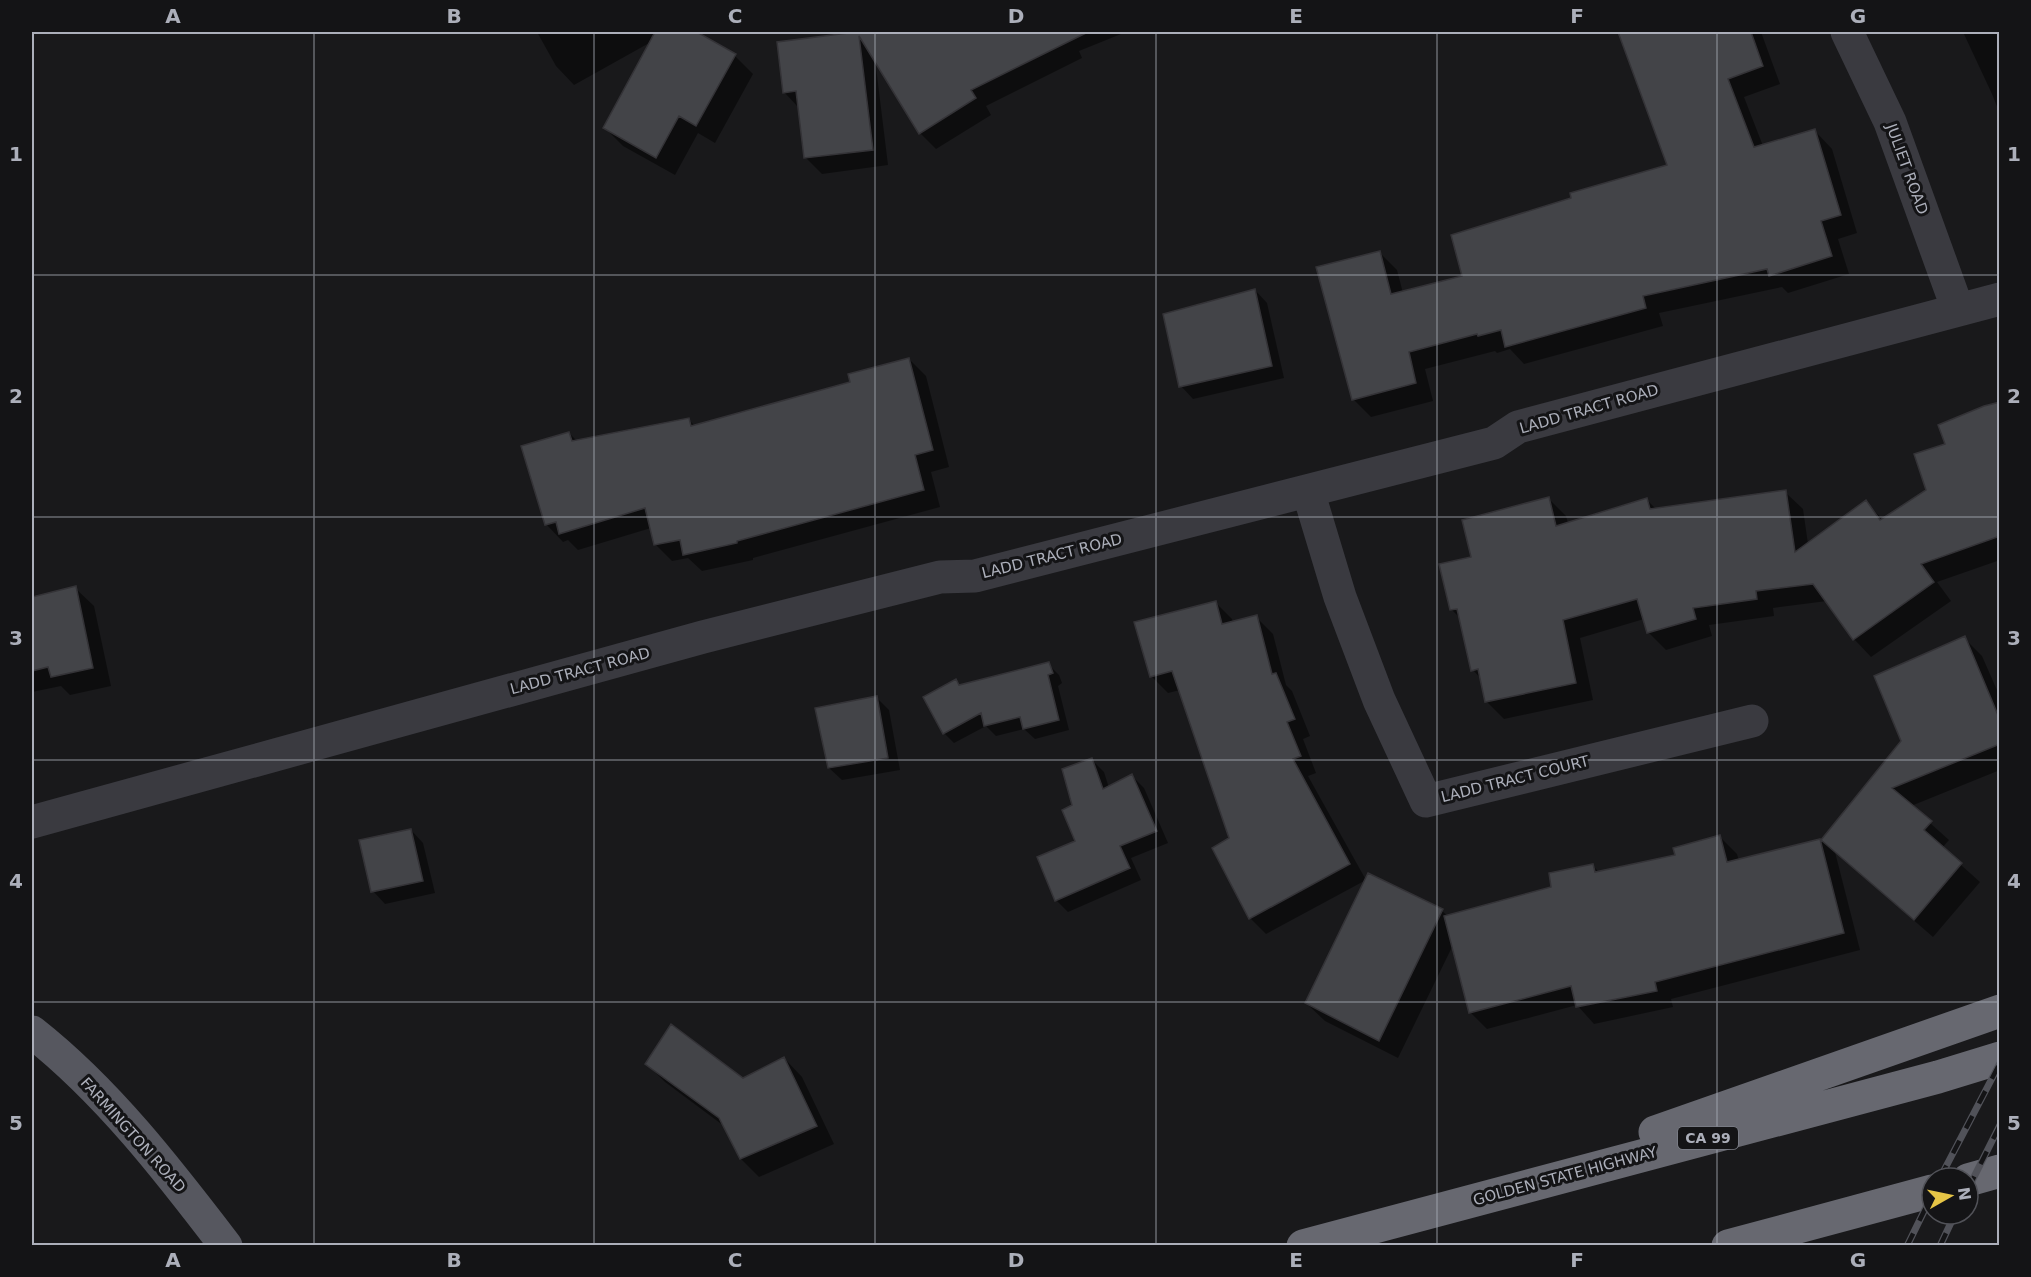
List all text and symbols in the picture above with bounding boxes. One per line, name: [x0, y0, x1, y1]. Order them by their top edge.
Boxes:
text: A: [165, 4, 181, 28]
text: B: [446, 4, 462, 28]
text: C: [728, 4, 742, 28]
text: D: [1008, 4, 1024, 28]
text: E: [1289, 4, 1303, 28]
text: F: [1570, 4, 1584, 28]
text: G: [1850, 4, 1866, 28]
street label: JULIET ROAD: [1882, 120, 1932, 217]
text: 1: [9, 142, 23, 166]
text: 1: [2007, 142, 2021, 166]
street label: LADD TRACT ROAD: [1517, 381, 1661, 437]
text: 2: [9, 384, 23, 408]
text: 2: [2007, 384, 2021, 408]
street label: LADD TRACT ROAD: [980, 530, 1124, 582]
text: 3: [9, 626, 23, 650]
text: 3: [2007, 626, 2021, 650]
street label: LADD TRACT ROAD: [508, 644, 652, 698]
street label: LADD TRACT COURT: [1439, 752, 1592, 806]
text: 4: [9, 869, 23, 893]
text: 4: [2007, 869, 2021, 893]
street label: FARMINGTON ROAD: [77, 1074, 189, 1196]
text: 5: [9, 1111, 23, 1135]
text: 5: [2007, 1111, 2021, 1135]
road number: CA 99: [1678, 1127, 1738, 1149]
street label: GOLDEN STATE HIGHWAY: [1471, 1143, 1660, 1209]
north arrow: [1920, 1166, 1980, 1226]
text: N: [1954, 1186, 1975, 1202]
text: A: [165, 1248, 181, 1272]
text: B: [446, 1248, 462, 1272]
text: C: [728, 1248, 742, 1272]
text: D: [1008, 1248, 1024, 1272]
text: E: [1289, 1248, 1303, 1272]
text: F: [1570, 1248, 1584, 1272]
text: G: [1850, 1248, 1866, 1272]

